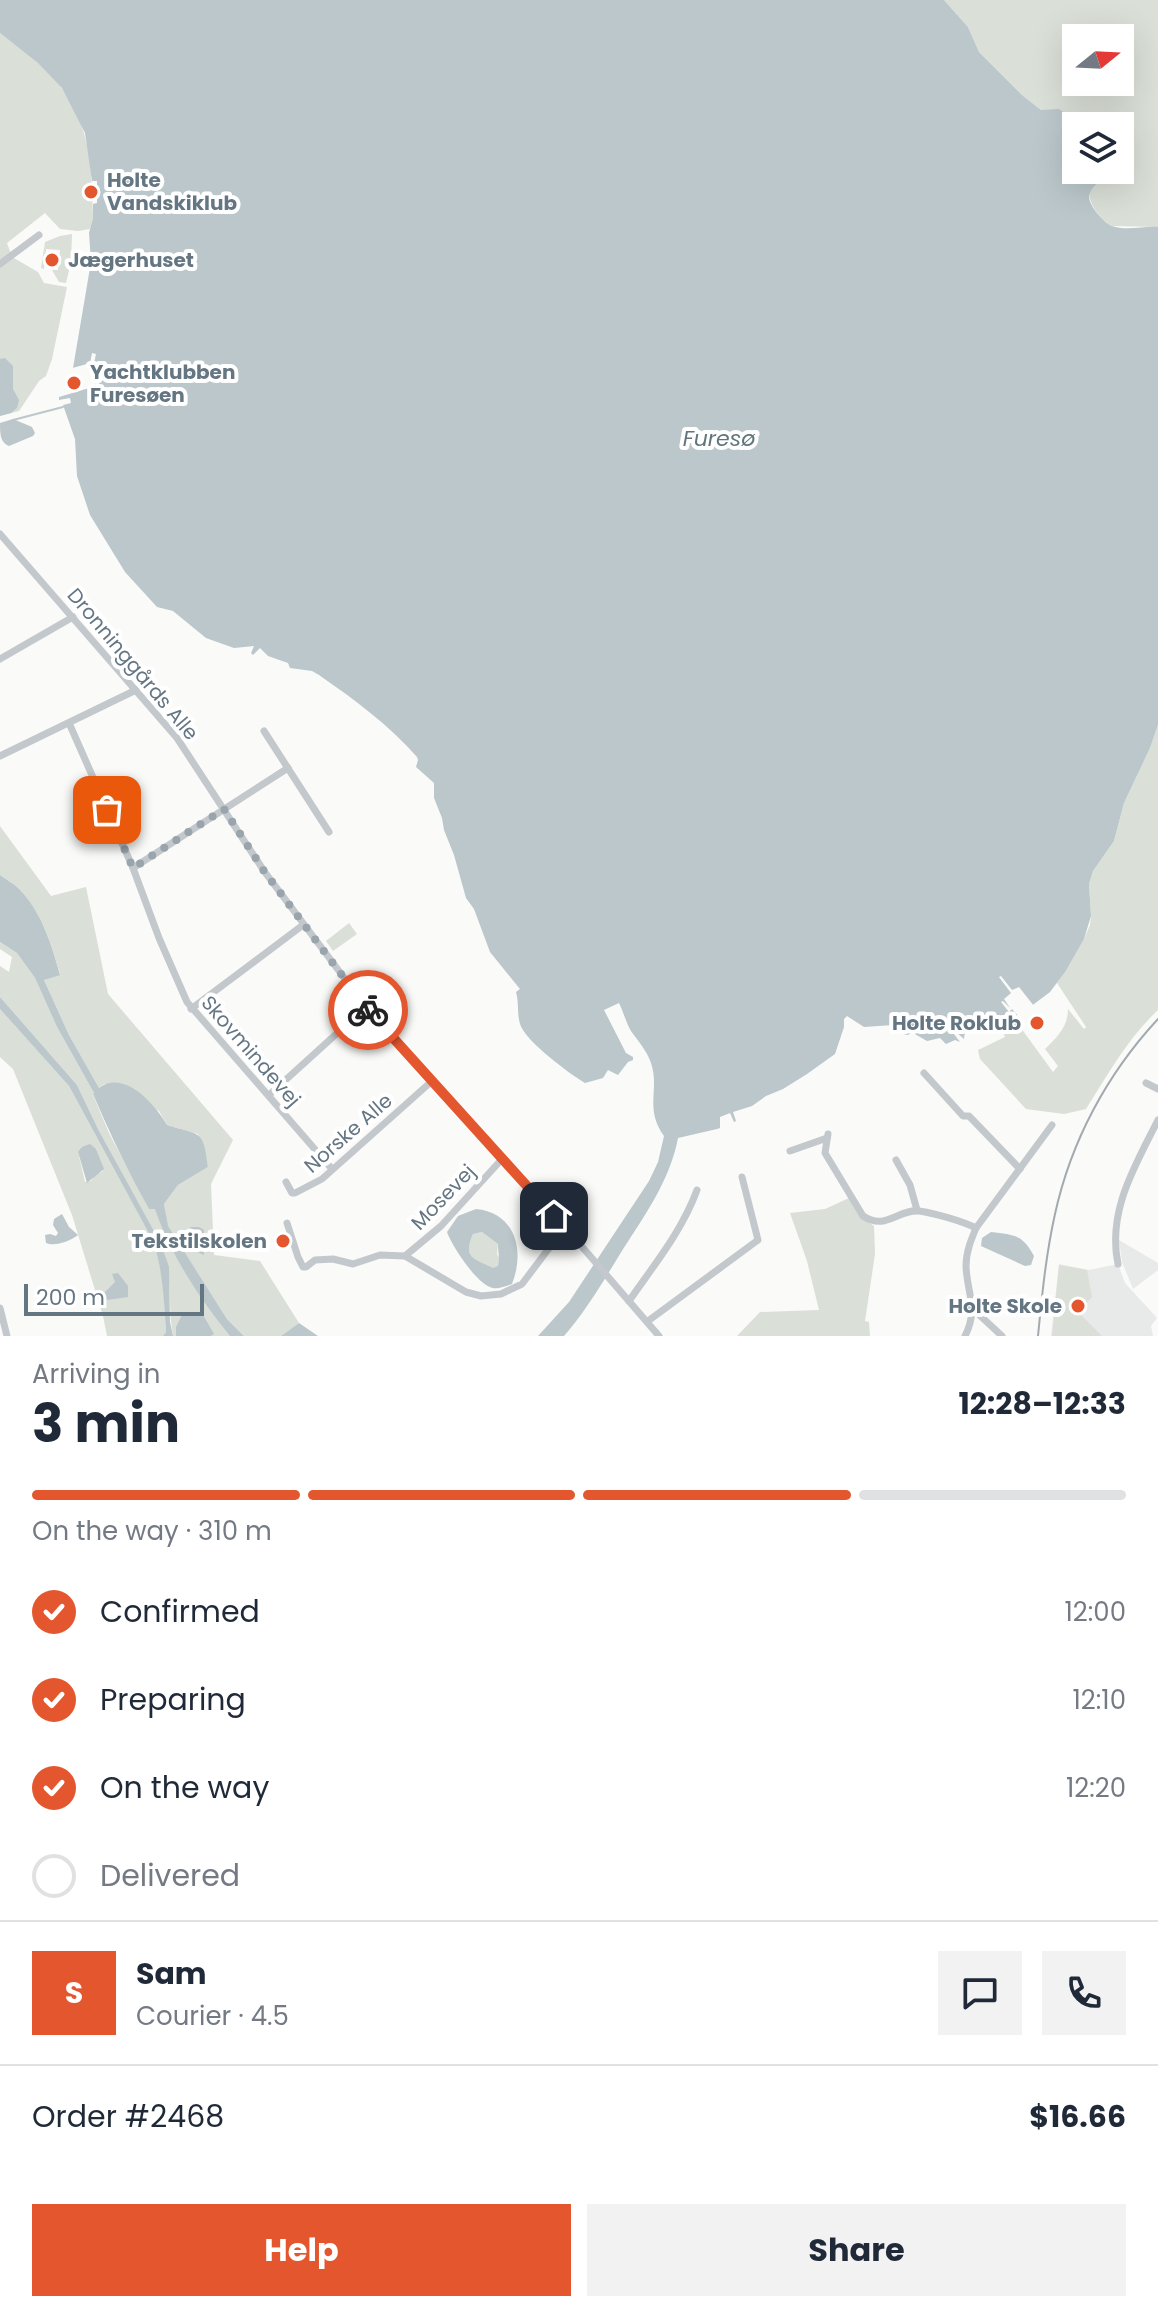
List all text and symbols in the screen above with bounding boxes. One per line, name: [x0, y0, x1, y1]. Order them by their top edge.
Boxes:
north arrow: [1062, 24, 1134, 96]
map controls: [1062, 24, 1134, 184]
button: layers: [1062, 112, 1134, 184]
place label: Holte Vandskiklub: [107, 166, 237, 217]
marker: Holte Vandskiklub: [82, 183, 100, 201]
place label: Jægerhuset: [68, 246, 194, 274]
marker: Jægerhuset: [43, 251, 61, 269]
place label: Yachtklubben Furesøen: [90, 358, 235, 409]
marker: Yachtklubben Furesøen: [65, 374, 83, 392]
water label: Furesø: [683, 423, 756, 454]
street label: Dronninggårds Alle: [61, 582, 205, 746]
pin: [73, 776, 141, 844]
icon: bag: [85, 788, 129, 832]
courier: [328, 970, 408, 1050]
icon: bike: [346, 988, 390, 1032]
street label: Skovmindevej: [195, 989, 307, 1113]
place label: Holte Roklub: [892, 1009, 1021, 1037]
marker: Holte Roklub: [1028, 1014, 1046, 1032]
street label: Norske Alle: [298, 1087, 398, 1179]
street label: Mosevej: [405, 1158, 481, 1236]
pin: [520, 1182, 588, 1250]
icon: home: [532, 1194, 576, 1238]
place label: Tekstilskolen: [131, 1227, 267, 1255]
marker: Tekstilskolen: [274, 1232, 292, 1250]
scale bar: [24, 1280, 204, 1316]
text: 200 m: [36, 1282, 105, 1313]
place label: Holte Skole: [948, 1292, 1062, 1320]
marker: Holte Skole: [1069, 1297, 1087, 1315]
text: Arriving in: [32, 1356, 161, 1392]
text: 12:28–12:33: [958, 1382, 1126, 1425]
text: 3 min: [32, 1387, 180, 1460]
text: On the way · 310 m: [32, 1513, 272, 1549]
icon: check: [32, 1590, 76, 1634]
text: Confirmed: [100, 1590, 260, 1633]
text: 12:00: [1065, 1594, 1126, 1630]
icon: check: [32, 1678, 76, 1722]
text: Preparing: [100, 1678, 246, 1721]
text: 12:10: [1073, 1682, 1126, 1718]
icon: check: [32, 1766, 76, 1810]
text: On the way: [100, 1766, 269, 1809]
text: 12:20: [1066, 1770, 1126, 1806]
text: Delivered: [100, 1854, 240, 1897]
button: chat: [938, 1951, 1022, 2035]
button: phone: [1042, 1951, 1126, 2035]
text: Sam: [136, 1952, 207, 1995]
text: S: [65, 1971, 83, 2014]
text: Courier · 4.5: [136, 1998, 289, 2034]
text: Order #2468: [32, 2095, 224, 2138]
text: $16.66: [1029, 2095, 1126, 2138]
button: Help: [32, 2204, 571, 2296]
button: Share: [587, 2204, 1126, 2296]

